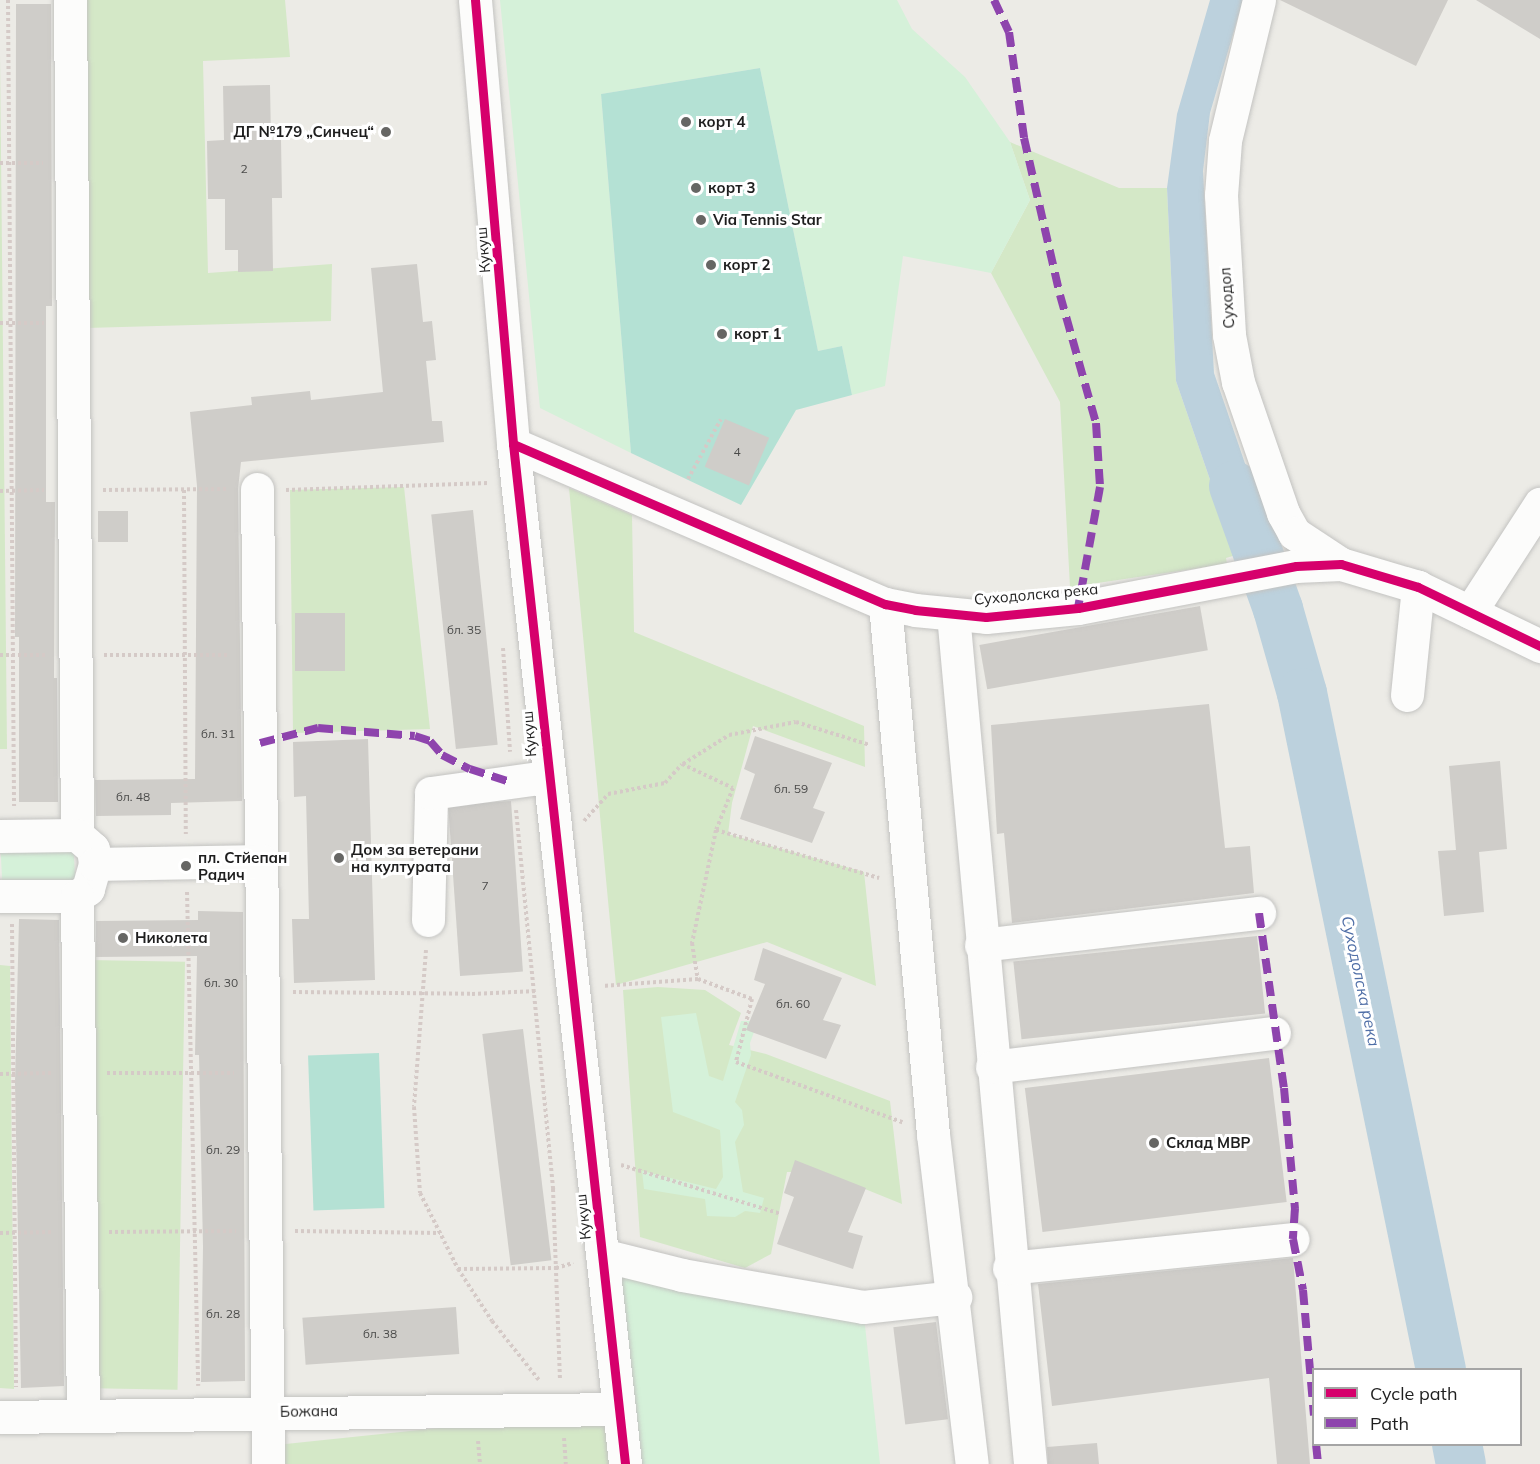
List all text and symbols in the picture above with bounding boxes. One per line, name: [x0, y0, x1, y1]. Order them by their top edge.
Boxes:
place label: корт 4: [698, 113, 746, 131]
marker: корт 4: [679, 115, 693, 129]
place label: ДГ №179 „Синчец“: [233, 123, 374, 141]
marker: ДГ №179 „Синчец“: [379, 125, 393, 139]
house number: 2: [240, 162, 248, 176]
place label: корт 3: [708, 179, 756, 197]
marker: корт 3: [689, 181, 703, 195]
place label: Via Tennis Star: [713, 211, 822, 229]
marker: Via Tennis Star: [694, 213, 708, 227]
street label: Кукуш: [472, 226, 494, 274]
place label: корт 2: [723, 256, 771, 274]
marker: корт 2: [704, 258, 718, 272]
street label: Суходол: [1216, 267, 1238, 329]
place label: корт 1: [734, 325, 782, 343]
marker: корт 1: [715, 327, 729, 341]
house number: 4: [733, 445, 741, 459]
street label: Суходолска река: [973, 580, 1099, 608]
house number: бл. 35: [447, 623, 481, 637]
street label: Кукуш: [518, 710, 540, 758]
house number: бл. 31: [201, 727, 235, 741]
house number: бл. 59: [774, 782, 808, 796]
house number: бл. 48: [116, 790, 150, 804]
place label: Дом за ветерани на културата: [351, 840, 479, 875]
place label: пл. Стйепан Радич: [198, 848, 287, 883]
marker: Дом за ветерани на културата: [332, 851, 346, 865]
marker: пл. Стйепан Радич: [179, 859, 193, 873]
house number: 7: [481, 879, 489, 893]
water label: Суходолска река: [1338, 914, 1384, 1048]
place label: Николета: [135, 929, 208, 947]
marker: Николета: [116, 931, 130, 945]
house number: бл. 30: [204, 976, 238, 990]
house number: бл. 60: [776, 997, 810, 1011]
place label: Склад МВР: [1166, 1134, 1250, 1152]
marker: Склад МВР: [1147, 1136, 1161, 1150]
house number: бл. 29: [206, 1143, 240, 1157]
street label: Кукуш: [572, 1193, 594, 1241]
house number: бл. 28: [206, 1307, 240, 1321]
house number: бл. 38: [363, 1327, 397, 1341]
legend: [1312, 1368, 1522, 1446]
text: Cycle path: [1370, 1382, 1457, 1405]
street label: Божана: [280, 1401, 338, 1421]
text: Path: [1370, 1412, 1409, 1435]

